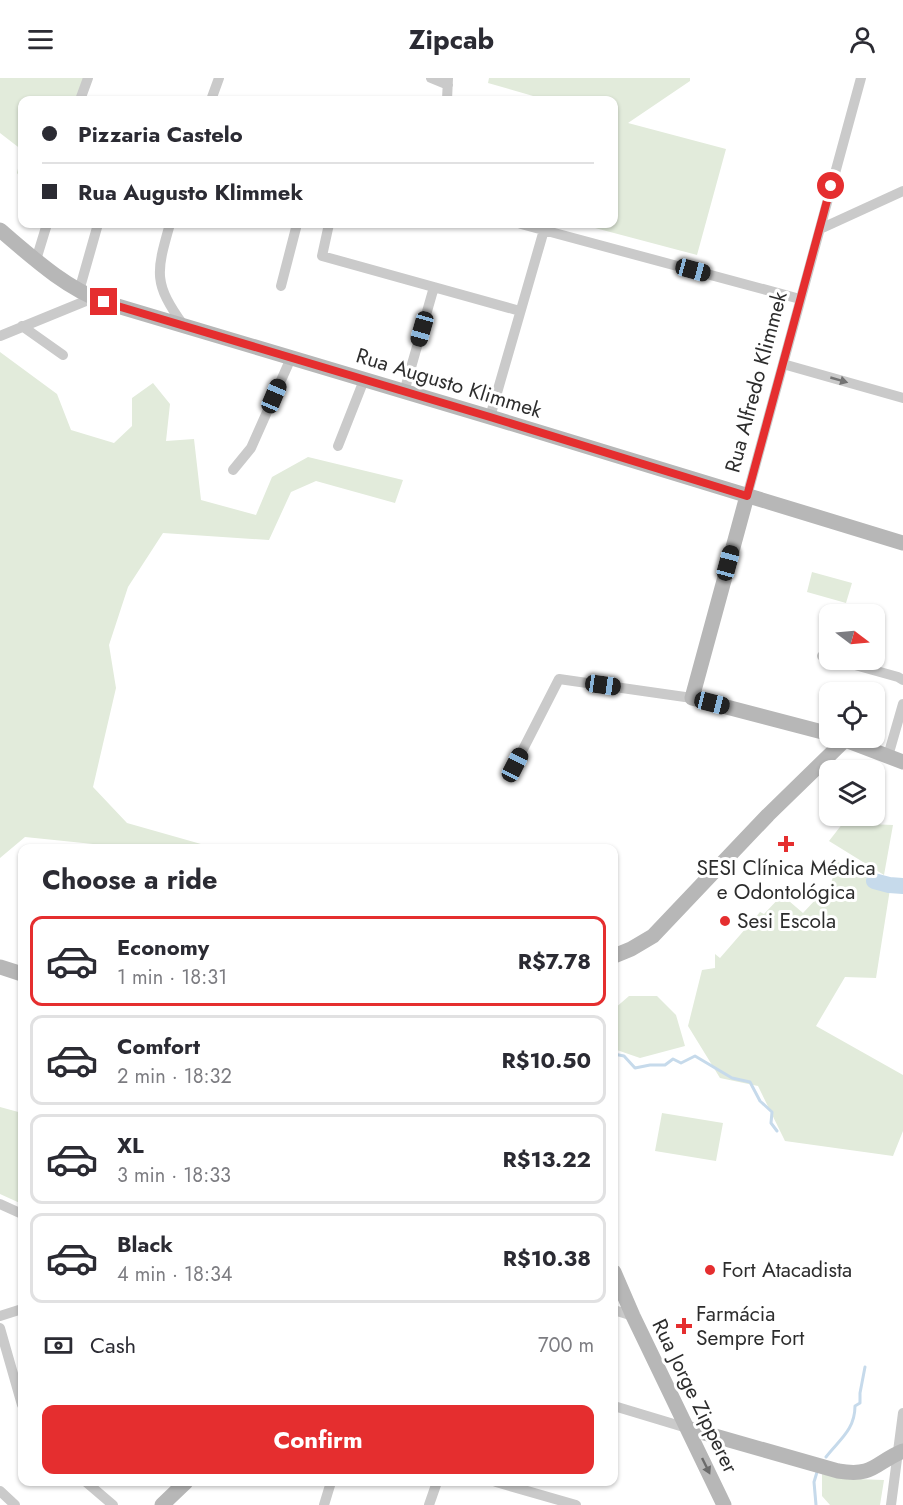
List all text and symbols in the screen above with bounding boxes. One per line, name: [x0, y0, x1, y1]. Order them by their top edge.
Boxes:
text: Zipcab: [409, 20, 494, 59]
icon: menu: [24, 23, 57, 56]
icon: person: [846, 23, 879, 56]
text: Pizzaria Castelo: [78, 118, 243, 150]
route start: [817, 172, 844, 199]
text: Rua Augusto Klimmek: [78, 176, 303, 208]
car: [673, 257, 713, 283]
street label: Rua Alfredo Klimmek: [717, 287, 795, 476]
route end: [90, 288, 117, 315]
car: [408, 309, 436, 349]
street label: Rua Augusto Klimmek: [352, 340, 546, 426]
one-way arrow: [830, 375, 848, 385]
car: [259, 376, 289, 416]
car: [715, 543, 741, 583]
north arrow: [819, 604, 885, 670]
map controls: [819, 604, 885, 826]
car: [584, 674, 622, 696]
button: locate: [819, 682, 885, 748]
car: [692, 690, 732, 716]
car: [499, 745, 531, 785]
button: layers: [819, 760, 885, 826]
marker: SESI Clínica Médica e Odontológica: [777, 835, 795, 853]
place label: SESI Clínica Médica e Odontológica: [696, 853, 876, 907]
text: Choose a ride: [42, 860, 217, 899]
place label: Sesi Escola: [737, 906, 836, 936]
marker: Sesi Escola: [718, 914, 732, 928]
text: Economy: [117, 931, 209, 963]
icon: car: [45, 934, 99, 988]
text: R$7.78: [518, 945, 591, 977]
text: 1 min · 18:31: [117, 963, 227, 992]
text: Comfort: [117, 1030, 200, 1062]
icon: car: [45, 1033, 99, 1087]
text: R$10.50: [501, 1044, 591, 1076]
text: 2 min · 18:32: [117, 1062, 232, 1091]
text: XL: [117, 1129, 144, 1161]
icon: car: [45, 1132, 99, 1186]
text: R$13.22: [503, 1143, 591, 1175]
text: 3 min · 18:33: [117, 1161, 231, 1190]
text: Black: [117, 1228, 173, 1260]
icon: car: [45, 1231, 99, 1285]
text: R$10.38: [503, 1242, 591, 1274]
place label: Fort Atacadista: [722, 1255, 852, 1285]
text: 4 min · 18:34: [117, 1260, 232, 1289]
marker: Fort Atacadista: [703, 1263, 717, 1277]
place label: Farmácia Sempre Fort: [696, 1299, 804, 1353]
street label: Rua Jorge Zipperer: [645, 1314, 746, 1479]
marker: Farmácia Sempre Fort: [677, 1319, 691, 1333]
icon: cash: [42, 1329, 75, 1362]
text: Cash: [90, 1329, 136, 1361]
text: 700 m: [538, 1331, 594, 1360]
button: Confirm: [42, 1405, 594, 1474]
one-way arrow: [701, 1458, 710, 1475]

